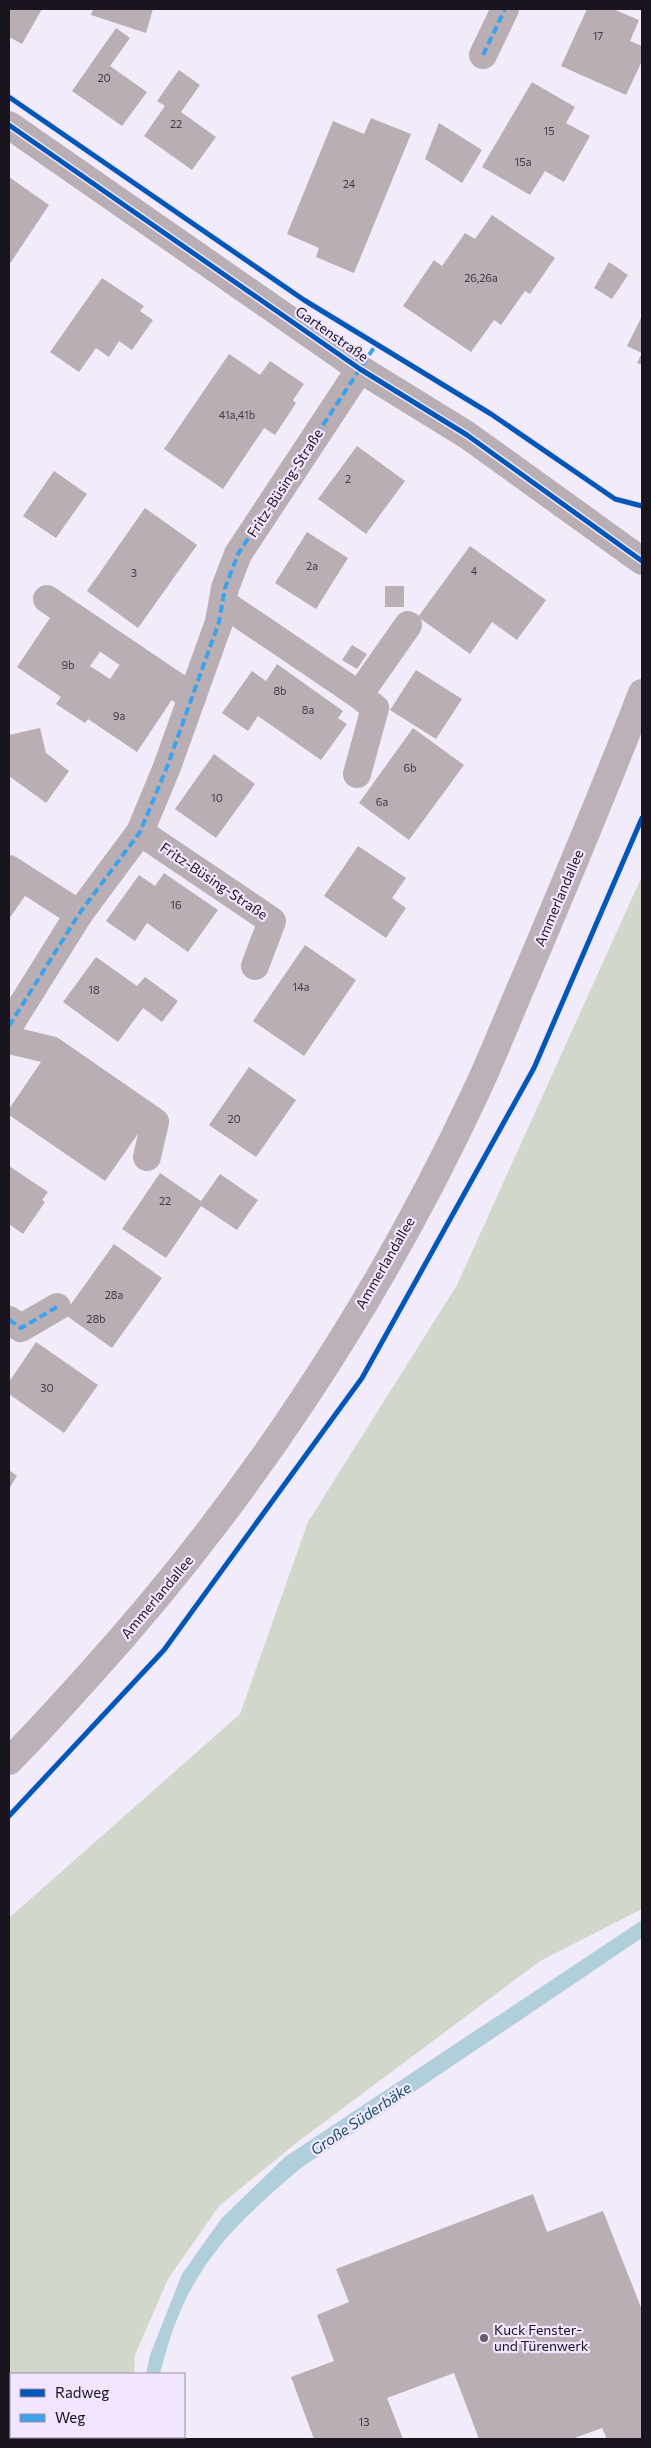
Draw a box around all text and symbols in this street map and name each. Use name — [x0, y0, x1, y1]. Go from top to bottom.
house number: 17 — [593, 29, 603, 42]
house number: 20 — [97, 71, 111, 84]
house number: 22 — [170, 117, 182, 130]
house number: 15 — [543, 124, 555, 137]
house number: 15a — [515, 155, 531, 168]
house number: 24 — [343, 177, 356, 190]
house number: 26,26a — [464, 271, 498, 284]
street label: Gartenstraße — [293, 302, 372, 365]
house number: 41a,41b — [219, 408, 255, 421]
street label: Fritz-Büsing-Straße — [243, 425, 326, 540]
house number: 2 — [345, 472, 351, 485]
house number: 2a — [306, 559, 318, 572]
house number: 4 — [471, 564, 478, 577]
house number: 3 — [131, 566, 137, 579]
house number: 9b — [61, 658, 75, 671]
house number: 8b — [273, 684, 287, 697]
house number: 8a — [302, 703, 314, 716]
house number: 9a — [113, 709, 125, 722]
house number: 6b — [403, 761, 417, 774]
house number: 10 — [211, 791, 223, 804]
house number: 6a — [376, 795, 388, 808]
street label: Fritz-Büsing-Straße — [157, 838, 271, 923]
street label: Ammerlandallee — [531, 847, 587, 949]
house number: 16 — [170, 898, 182, 911]
house number: 14a — [292, 980, 310, 993]
house number: 18 — [88, 983, 100, 996]
house number: 20 — [227, 1112, 241, 1125]
house number: 22 — [159, 1194, 171, 1207]
street label: Ammerlandallee — [351, 1214, 418, 1312]
house number: 28a — [105, 1288, 123, 1301]
house number: 28b — [86, 1312, 106, 1325]
house number: 30 — [40, 1381, 54, 1394]
street label: Ammerlandallee — [117, 1552, 196, 1642]
water label: Große Süderbäke — [307, 2078, 414, 2158]
place label: Kuck Fenster- und Türenwerk — [494, 2321, 589, 2354]
marker: Kuck Fenster- und Türenwerk — [478, 2332, 490, 2344]
legend — [10, 2373, 185, 2438]
text: Radweg — [55, 2383, 109, 2401]
text: Weg — [55, 2408, 85, 2426]
house number: 13 — [359, 2415, 369, 2428]

